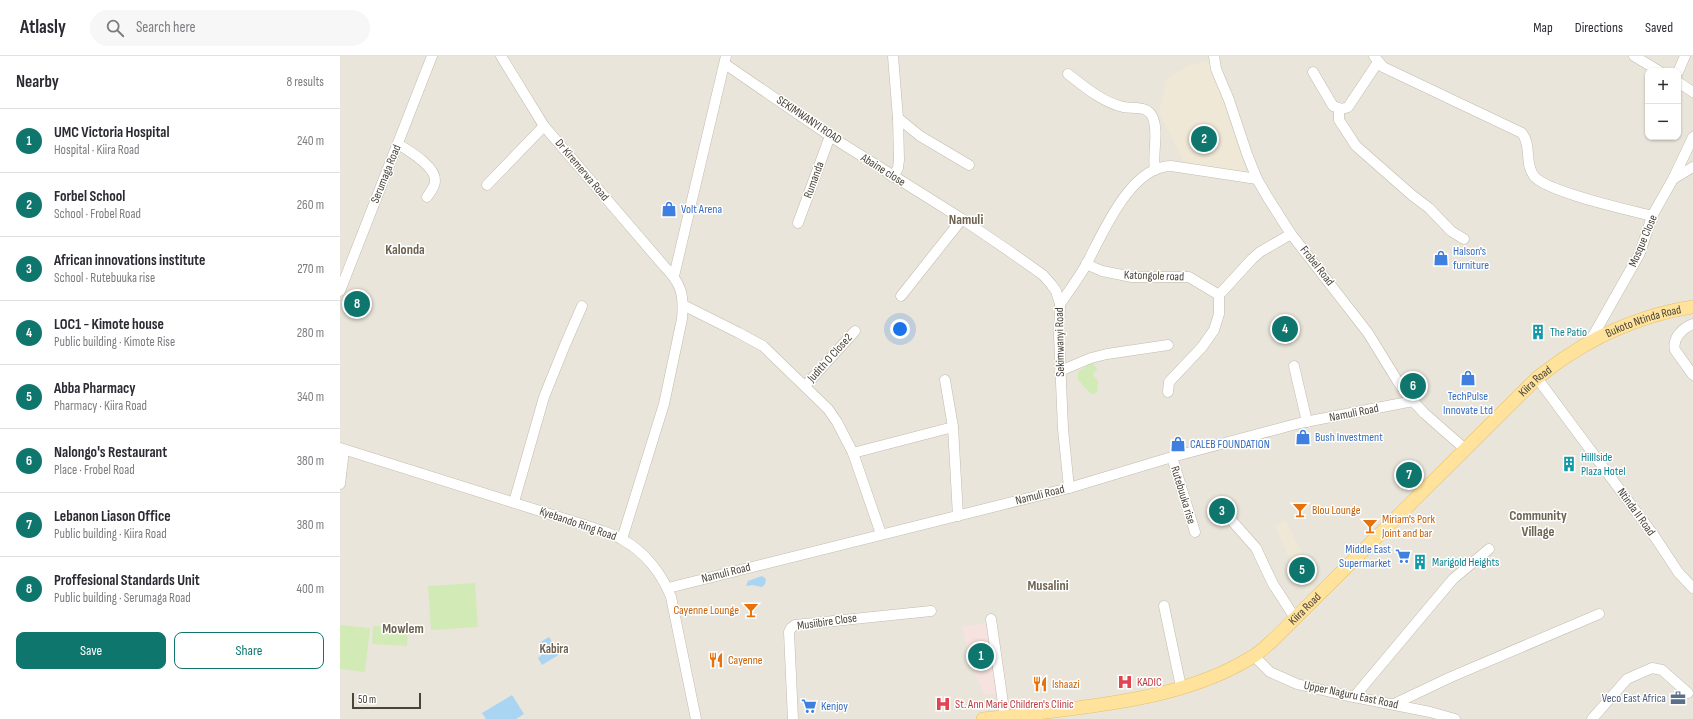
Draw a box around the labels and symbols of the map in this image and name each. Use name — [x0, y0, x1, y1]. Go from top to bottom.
street label: SEKIMWANYI ROAD — [774, 93, 845, 147]
pin: 2 — [1191, 124, 1217, 154]
street label: Dr Kiremerwa Road — [552, 136, 612, 204]
street label: Serumaga Road — [367, 142, 405, 206]
street label: Abaine close — [857, 150, 908, 190]
street label: Rumanda — [801, 159, 828, 200]
shop icon: Volt Arena — [660, 200, 678, 218]
place label: Volt Arena — [681, 202, 722, 217]
district label: Namuli — [949, 211, 983, 228]
street label: Mosque Close — [1625, 212, 1661, 269]
district label: Kalonda — [385, 241, 425, 258]
street label: Frobel Road — [1297, 243, 1337, 289]
place label: Halson's furniture — [1453, 244, 1489, 273]
shop icon: Halson's furniture — [1432, 249, 1450, 267]
street label: Katongole road — [1124, 267, 1184, 285]
pin: 8 — [344, 289, 370, 319]
street label: Bukoto Ntinda Road — [1603, 302, 1682, 341]
street label: Sekimwanyi Road — [1052, 307, 1068, 377]
pin: 4 — [1272, 314, 1298, 344]
your location — [890, 319, 910, 339]
building icon: The Patio — [1529, 323, 1547, 341]
place label: The Patio — [1550, 325, 1587, 340]
street label: Judith O Close2 — [804, 331, 856, 386]
street label: Kiira Road — [1515, 362, 1555, 400]
shop icon: TechPulse Innovate Ltd — [1459, 369, 1477, 387]
pin: 6 — [1400, 371, 1426, 401]
place label: TechPulse Innovate Ltd — [1443, 389, 1493, 418]
street label: Namuli Road — [1328, 401, 1380, 425]
shop icon: Bush Investment — [1294, 428, 1312, 446]
place label: Bush Investment — [1315, 430, 1383, 445]
shop icon: CALEB FOUNDATION — [1169, 435, 1187, 453]
place label: CALEB FOUNDATION — [1190, 437, 1270, 452]
place label: Hilllside Plaza Hotel — [1581, 450, 1625, 479]
building icon: Hilllside Plaza Hotel — [1560, 455, 1578, 473]
pin: 7 — [1396, 460, 1422, 490]
street label: Rutebuuka rise — [1167, 464, 1199, 526]
street label: Namuli Road — [1014, 482, 1066, 508]
street label: Ntinda II Road — [1614, 485, 1658, 539]
pin: 3 — [1209, 496, 1235, 526]
bar icon: Blou Lounge — [1291, 501, 1309, 519]
place label: Blou Lounge — [1312, 503, 1361, 518]
street label: Kyebando Ring Road — [537, 504, 619, 544]
district label: Community Village — [1509, 507, 1567, 540]
place label: Miriam's Pork Joint and bar — [1381, 512, 1436, 541]
bar icon: Miriam's Pork Joint and bar — [1361, 517, 1379, 535]
place label: Middle East Supermarket — [1339, 542, 1391, 571]
supermarket icon: Middle East Supermarket — [1394, 547, 1412, 565]
building icon: Marigold Heights — [1411, 553, 1429, 571]
pin: 5 — [1289, 555, 1315, 585]
place label: Marigold Heights — [1432, 555, 1499, 570]
street label: Namuli Road — [700, 560, 752, 586]
district label: Musalini — [1027, 577, 1069, 594]
street label: Kiira Road — [1285, 589, 1324, 628]
bar icon: Cayenne Lounge — [742, 601, 760, 619]
place label: Cayenne Lounge — [673, 603, 739, 618]
street label: Musiibire Close — [796, 610, 858, 634]
district label: Mowlem — [382, 620, 424, 637]
district label: Kabira — [539, 641, 569, 657]
pin: 1 — [968, 641, 994, 671]
restaurant icon: Cayenne — [707, 651, 725, 669]
place label: Cayenne — [728, 653, 763, 668]
hospital icon: KADIC — [1116, 673, 1134, 691]
restaurant icon: Ishaazi — [1031, 675, 1049, 693]
place label: KADIC — [1137, 675, 1162, 690]
place label: Ishaazi — [1052, 677, 1080, 692]
street label: Upper Naguru East Road — [1302, 678, 1400, 712]
office icon: Veco East Africa — [1669, 689, 1687, 707]
scale bar — [352, 691, 421, 710]
place label: Veco East Africa — [1602, 691, 1666, 706]
hospital icon: St. Ann Marie Children's Clinic — [934, 695, 952, 713]
supermarket icon: Kenjoy — [800, 697, 818, 715]
place label: St. Ann Marie Children's Clinic — [955, 697, 1074, 712]
place label: Kenjoy — [821, 699, 848, 714]

